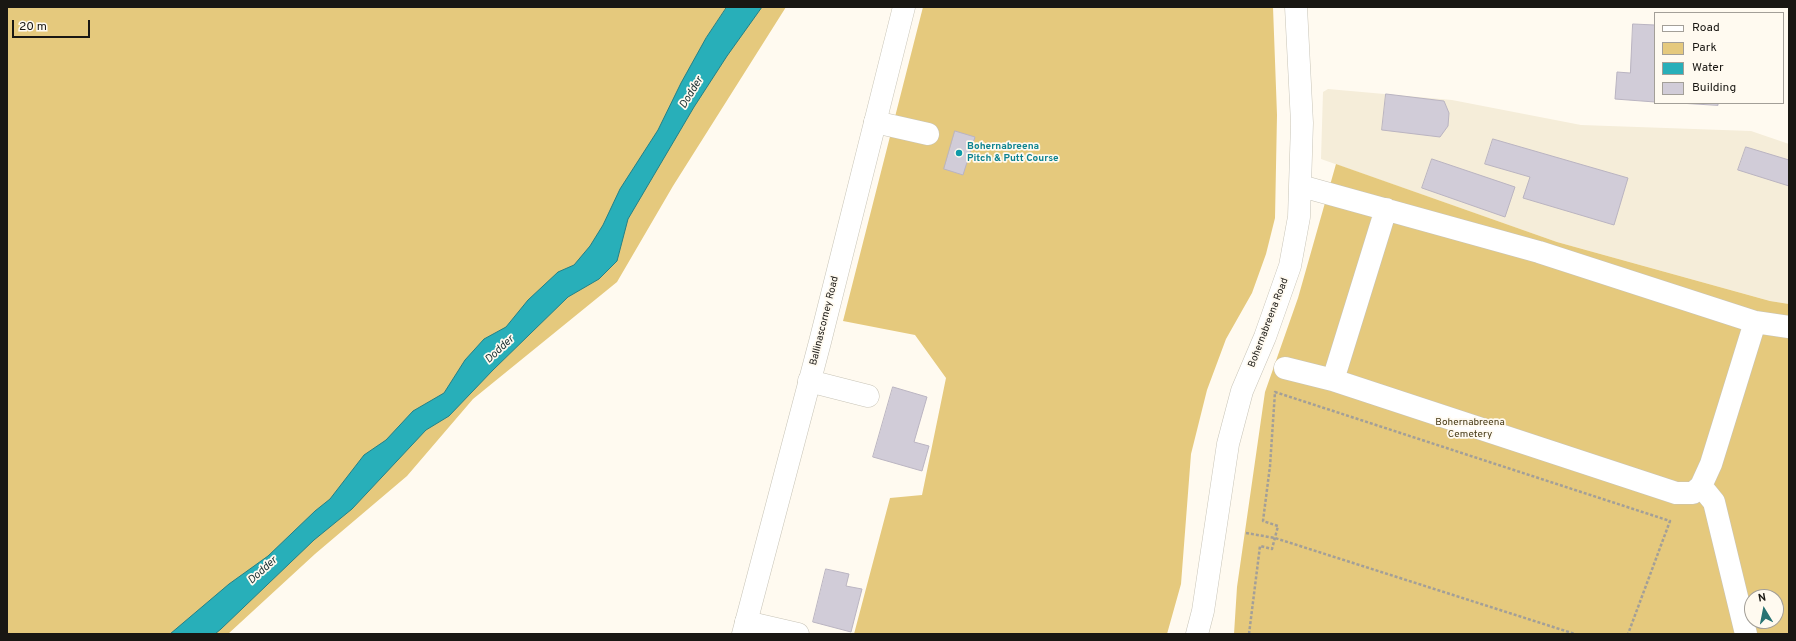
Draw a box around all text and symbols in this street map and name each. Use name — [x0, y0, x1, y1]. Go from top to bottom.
scale bar — [14, 12, 92, 38]
legend — [1654, 12, 1784, 104]
text: 20 m — [19, 19, 47, 35]
text: Road — [1692, 20, 1720, 36]
text: Park — [1692, 40, 1717, 56]
text: Water — [1692, 60, 1724, 76]
water label: Dodder — [677, 75, 707, 111]
text: Building — [1692, 80, 1736, 96]
place label: Bohernabreena Pitch & Putt Course — [967, 141, 1059, 164]
marker: Bohernabreena Pitch & Putt Course — [954, 148, 964, 158]
street label: Ballinascorney Road — [808, 275, 842, 367]
street label: Bohernabreena Road — [1246, 277, 1292, 369]
water label: Dodder — [483, 333, 517, 367]
park label: Bohernabreena Cemetery — [1435, 417, 1505, 440]
water label: Dodder — [246, 554, 280, 588]
north arrow — [1744, 589, 1784, 629]
text: N — [1757, 591, 1767, 606]

